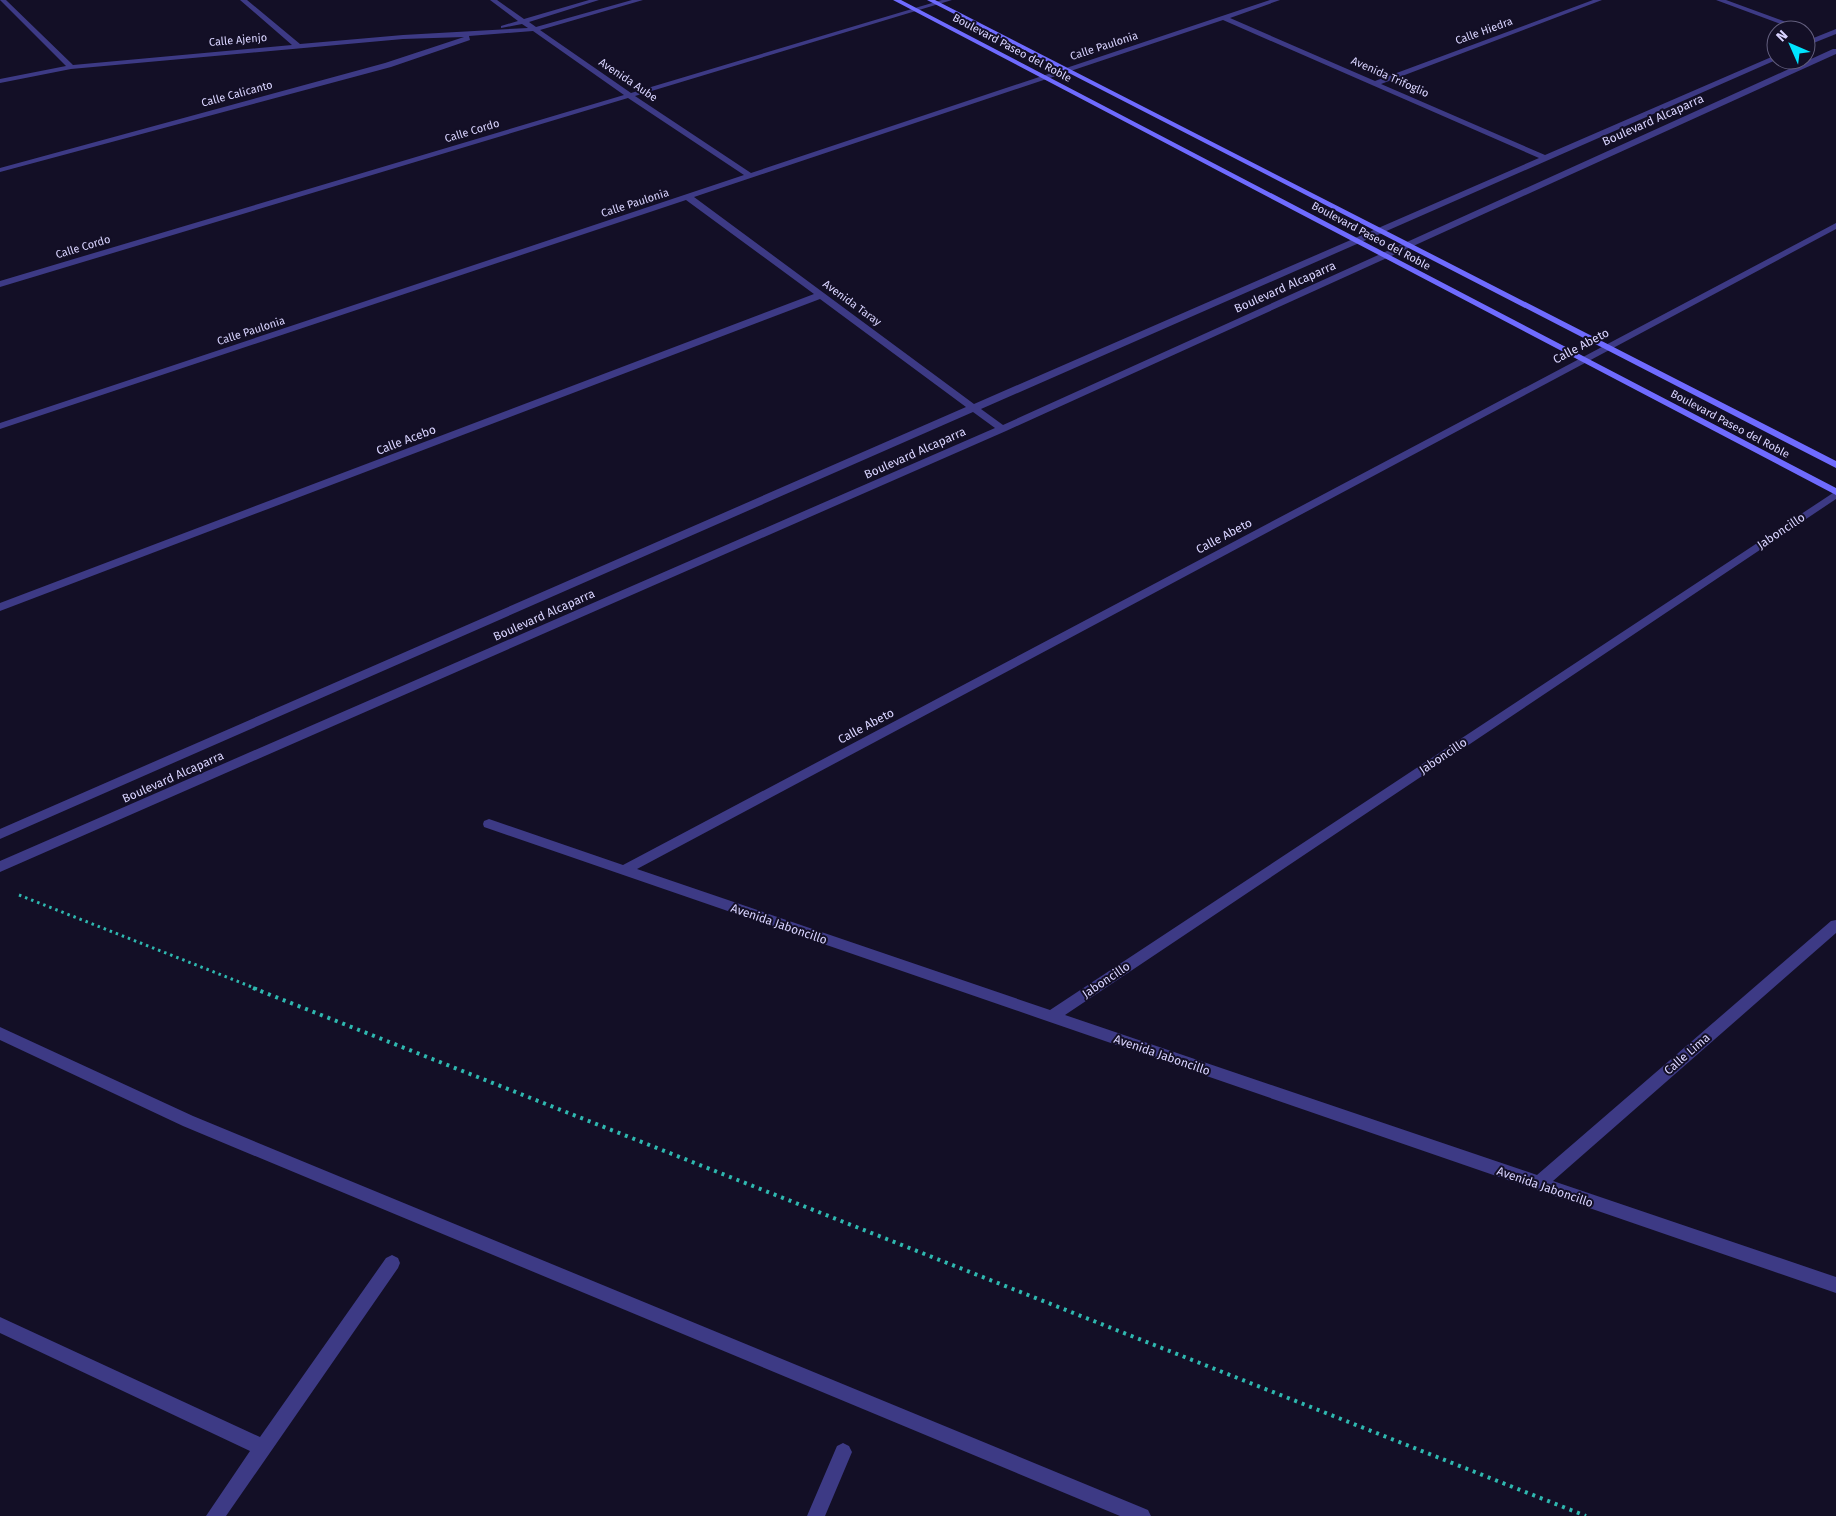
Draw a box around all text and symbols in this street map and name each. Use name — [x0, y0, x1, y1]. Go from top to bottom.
street label: Boulevard Paseo del Roble — [950, 11, 1074, 85]
street label: Calle Hiedra — [1453, 15, 1515, 47]
north arrow — [1766, 20, 1816, 70]
text: N — [1773, 27, 1791, 45]
street label: Calle Paulonia — [1068, 29, 1140, 63]
street label: Calle Ajenjo — [208, 31, 268, 49]
street label: Avenida Trifoglio — [1349, 54, 1431, 100]
street label: Avenida Aube — [596, 56, 660, 104]
street label: Calle Calicanto — [200, 78, 274, 110]
street label: Boulevard Alcaparra — [1600, 91, 1706, 149]
street label: Calle Cordo — [443, 117, 501, 145]
street label: Calle Paulonia — [599, 186, 671, 220]
street label: Boulevard Paseo del Roble — [1309, 199, 1433, 273]
street label: Calle Cordo — [54, 233, 112, 261]
street label: Boulevard Alcaparra — [1232, 258, 1338, 316]
street label: Avenida Taray — [820, 277, 884, 329]
street label: Calle Paulonia — [215, 314, 287, 348]
street label: Calle Abeto — [1551, 325, 1611, 367]
street label: Boulevard Paseo del Roble — [1668, 387, 1792, 461]
street label: Calle Acebo — [374, 422, 438, 458]
street label: Boulevard Alcaparra — [862, 424, 968, 482]
street label: Jaboncillo — [1755, 510, 1807, 552]
street label: Calle Abeto — [1194, 515, 1254, 557]
street label: Boulevard Alcaparra — [491, 586, 597, 644]
street label: Calle Abeto — [836, 705, 896, 747]
street label: Jaboncillo — [1417, 735, 1469, 777]
street label: Boulevard Alcaparra — [120, 748, 226, 806]
street label: Avenida Jaboncillo — [729, 901, 829, 947]
street label: Jaboncillo — [1080, 959, 1132, 1001]
street label: Calle Lima — [1661, 1030, 1713, 1078]
street label: Avenida Jaboncillo — [1112, 1032, 1212, 1078]
street label: Avenida Jaboncillo — [1495, 1164, 1595, 1210]

